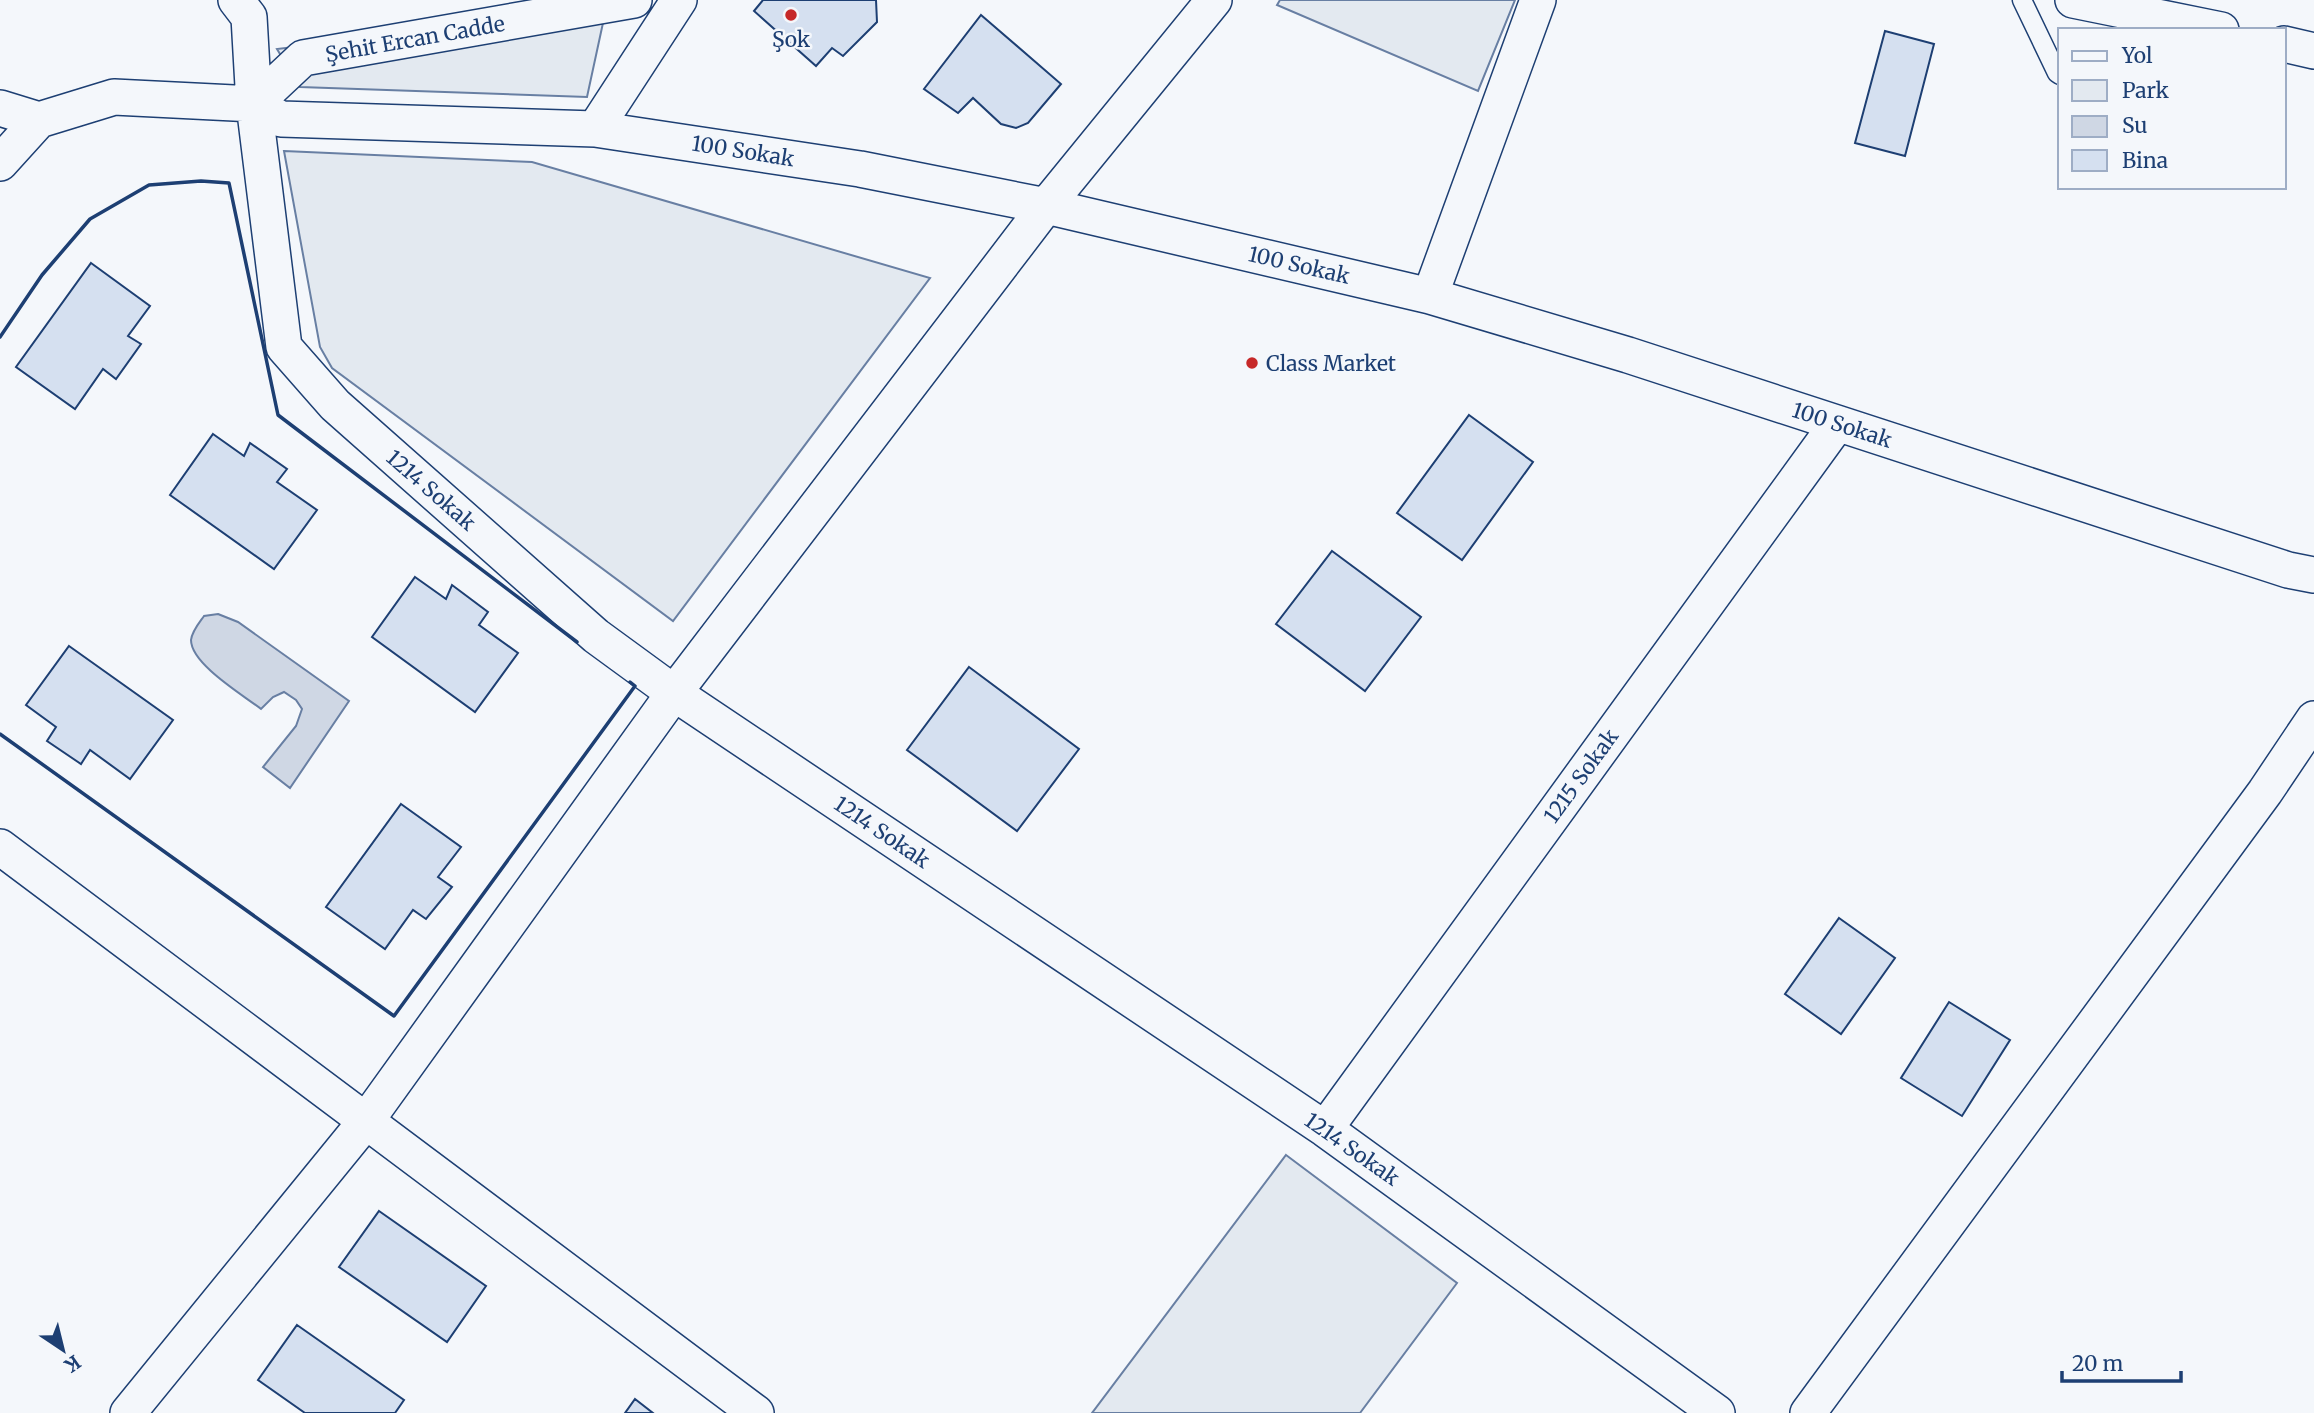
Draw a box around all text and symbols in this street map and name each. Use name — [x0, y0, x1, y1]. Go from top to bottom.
marker: Şok — [783, 7, 799, 23]
street label: Şehit Ercan Cadde — [323, 10, 507, 68]
place label: Şok — [772, 26, 811, 53]
legend — [2058, 28, 2286, 189]
text: Yol — [2121, 42, 2153, 69]
text: Park — [2122, 77, 2169, 104]
text: Su — [2122, 112, 2147, 139]
street label: 100 Sokak — [690, 130, 797, 173]
text: Bina — [2122, 147, 2168, 174]
street label: 100 Sokak — [1246, 240, 1353, 290]
place label: Class Market — [1266, 350, 1396, 377]
marker: Class Market — [1244, 355, 1260, 371]
street label: 100 Sokak — [1789, 396, 1896, 454]
street label: 1214 Sokak — [381, 444, 482, 537]
street label: 1215 Sokak — [1538, 723, 1625, 828]
street label: 1214 Sokak — [829, 790, 936, 874]
street label: 1214 Sokak — [1299, 1106, 1405, 1192]
north arrow — [28, 1315, 98, 1385]
scale bar — [2062, 1340, 2181, 1384]
text: K — [59, 1350, 85, 1378]
text: 20 m — [2072, 1350, 2124, 1377]

